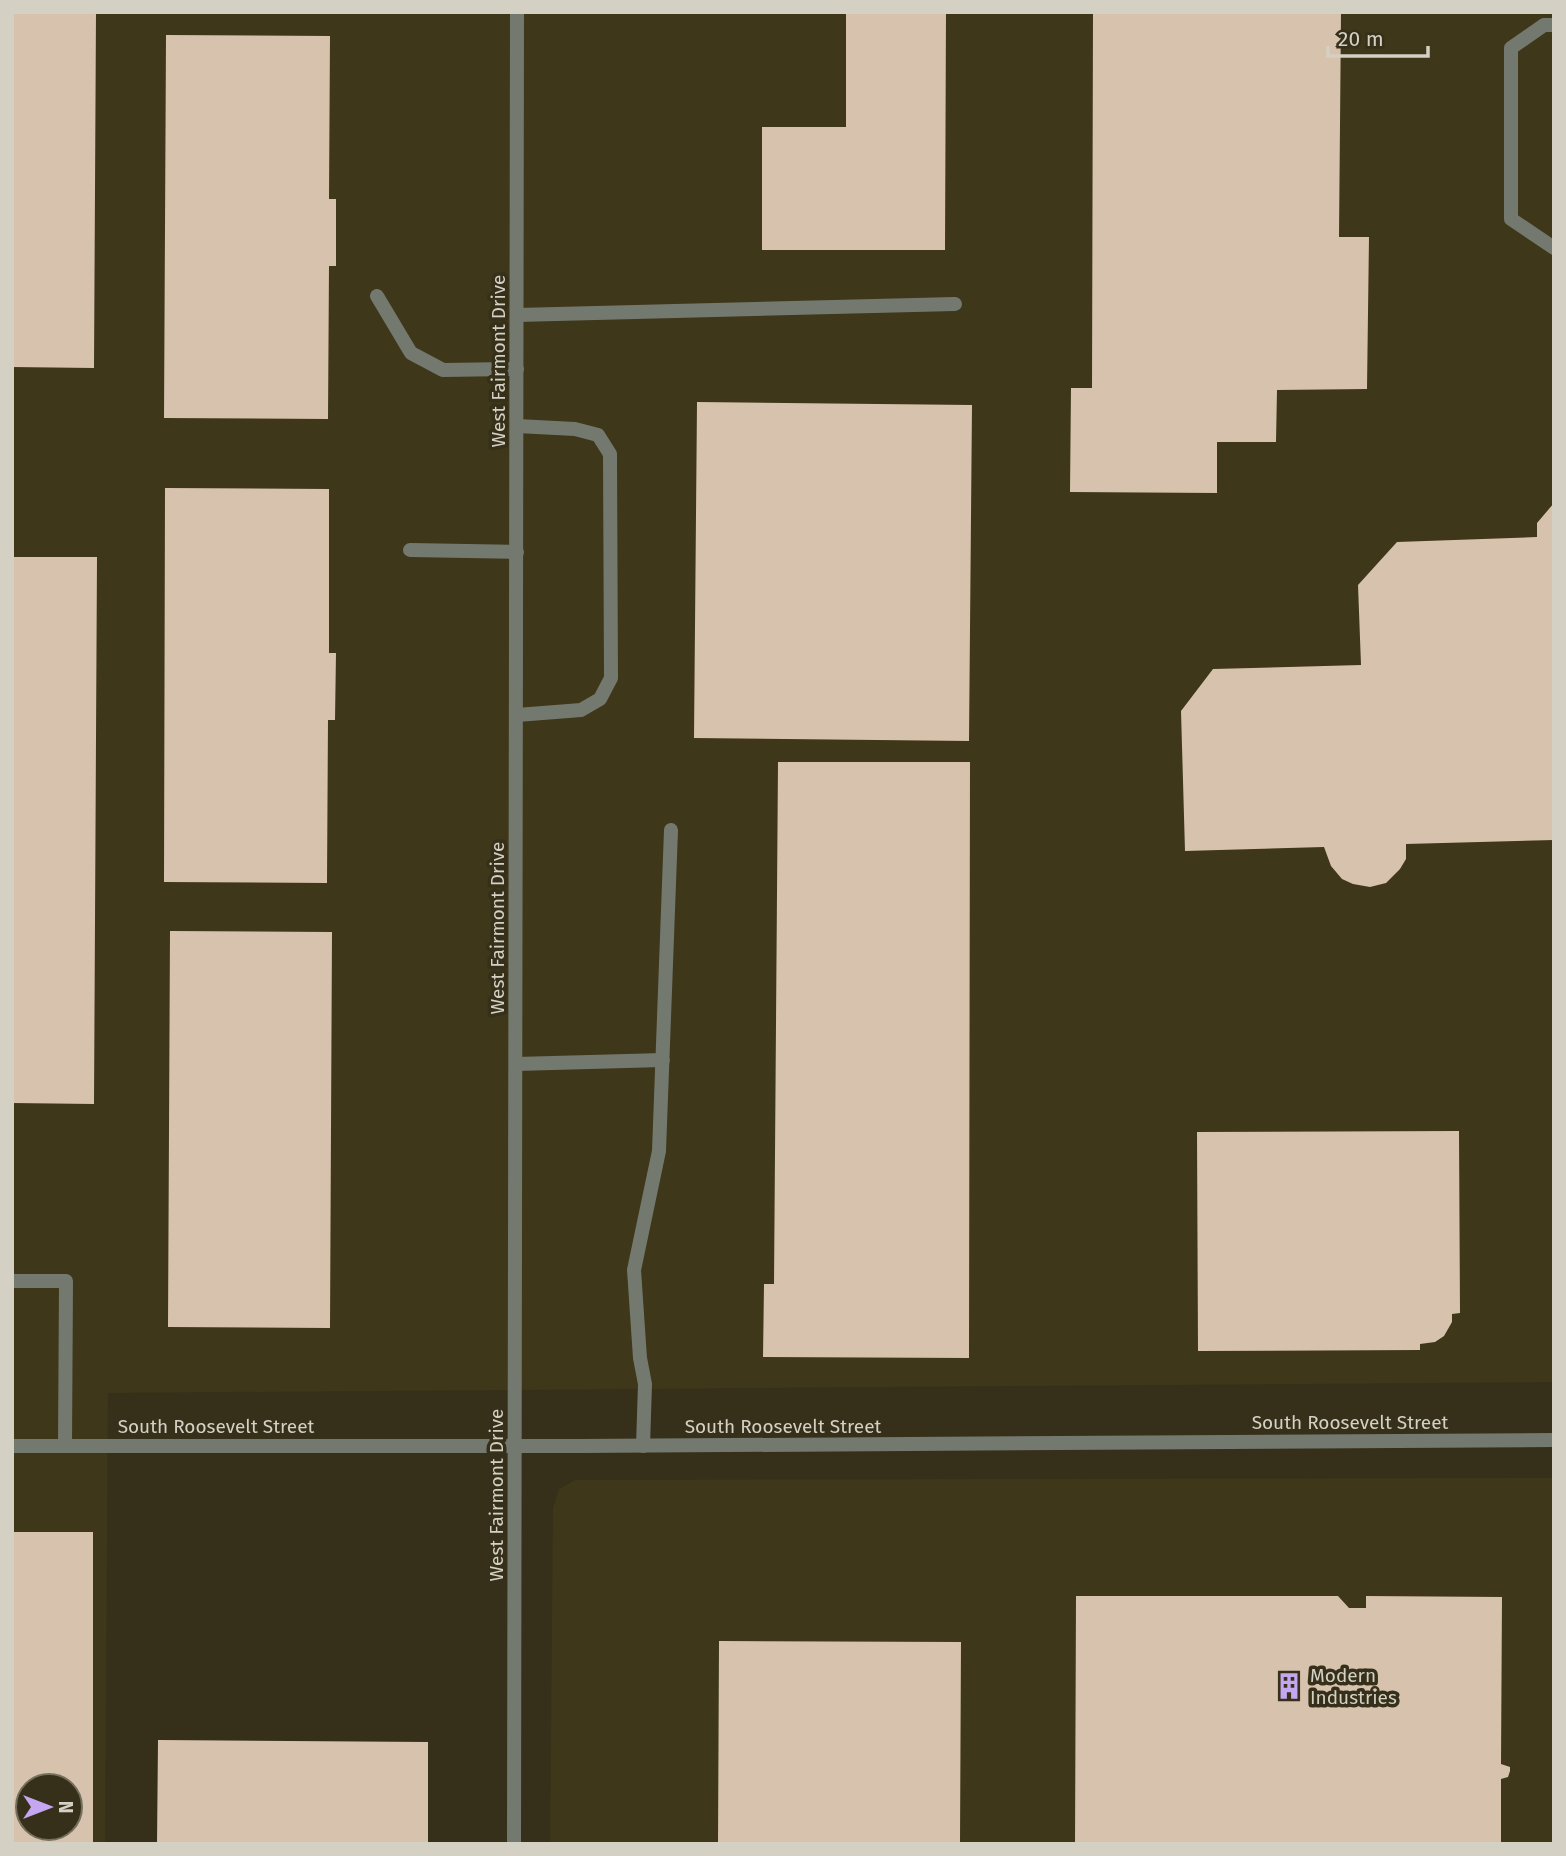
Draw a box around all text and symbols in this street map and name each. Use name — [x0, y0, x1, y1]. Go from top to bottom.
scale bar — [1328, 14, 1428, 58]
text: 20 m — [1338, 26, 1384, 52]
street label: West Fairmont Drive — [487, 275, 510, 447]
street label: West Fairmont Drive — [486, 842, 509, 1014]
street label: West Fairmont Drive — [485, 1409, 508, 1581]
street label: South Roosevelt Street — [1252, 1411, 1449, 1434]
street label: South Roosevelt Street — [118, 1415, 315, 1438]
street label: South Roosevelt Street — [685, 1415, 882, 1438]
place label: Modern Industries — [1310, 1664, 1397, 1709]
building icon: Modern Industries — [1274, 1671, 1304, 1701]
north arrow — [14, 1772, 84, 1842]
text: N — [54, 1801, 77, 1813]

